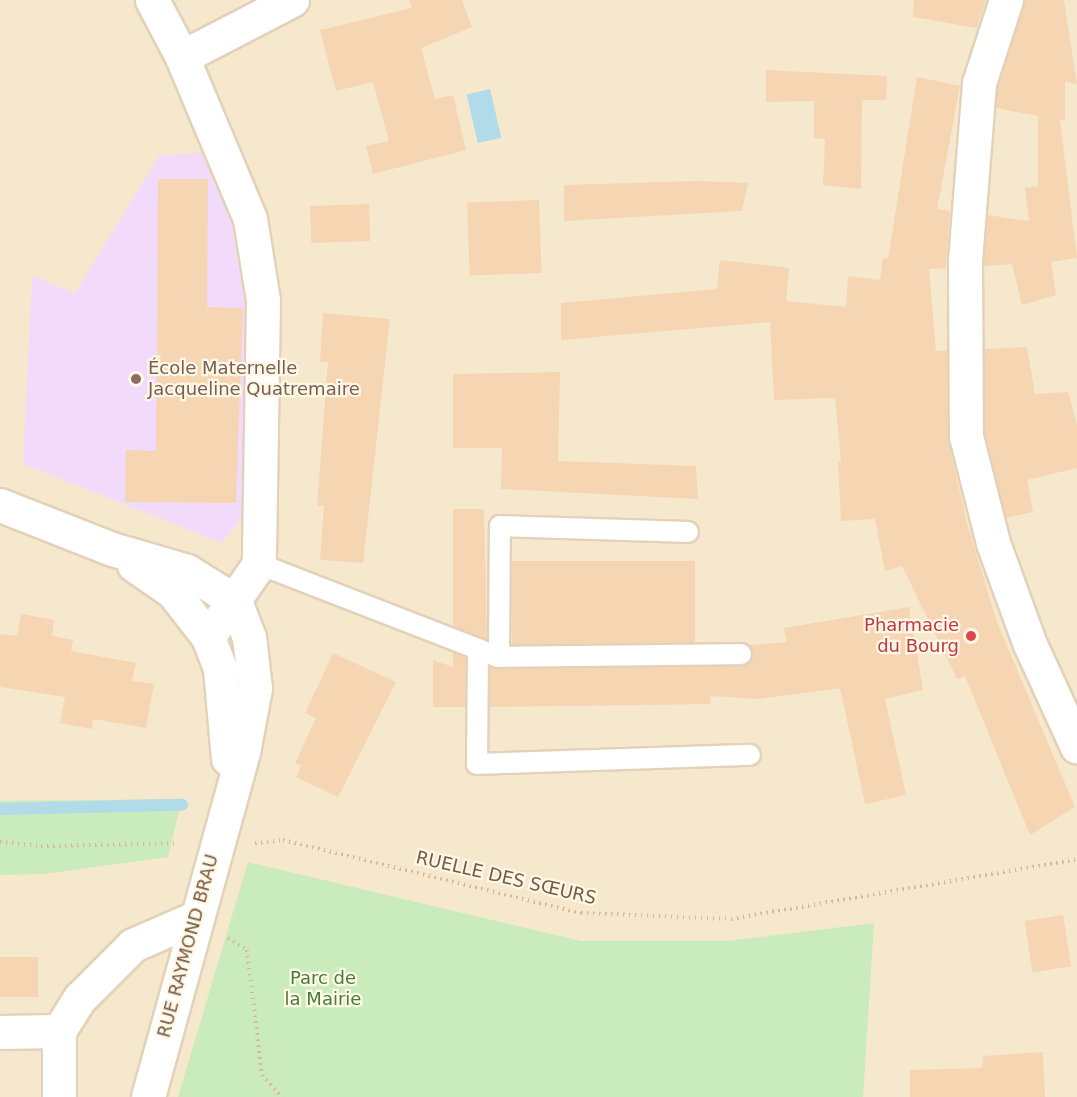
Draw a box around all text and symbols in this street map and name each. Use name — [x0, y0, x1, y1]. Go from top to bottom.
place label: École Maternelle Jacqueline Quatremaire — [148, 358, 360, 400]
marker: École Maternelle Jacqueline Quatremaire — [129, 372, 143, 386]
place label: Pharmacie du Bourg — [864, 615, 959, 658]
marker: Pharmacie du Bourg — [964, 629, 978, 643]
street label: RUELLE DES SŒURS — [414, 847, 598, 909]
street label: RUE RAYMOND BRAU — [153, 852, 223, 1040]
park label: Parc de la Mairie — [285, 968, 361, 1010]

